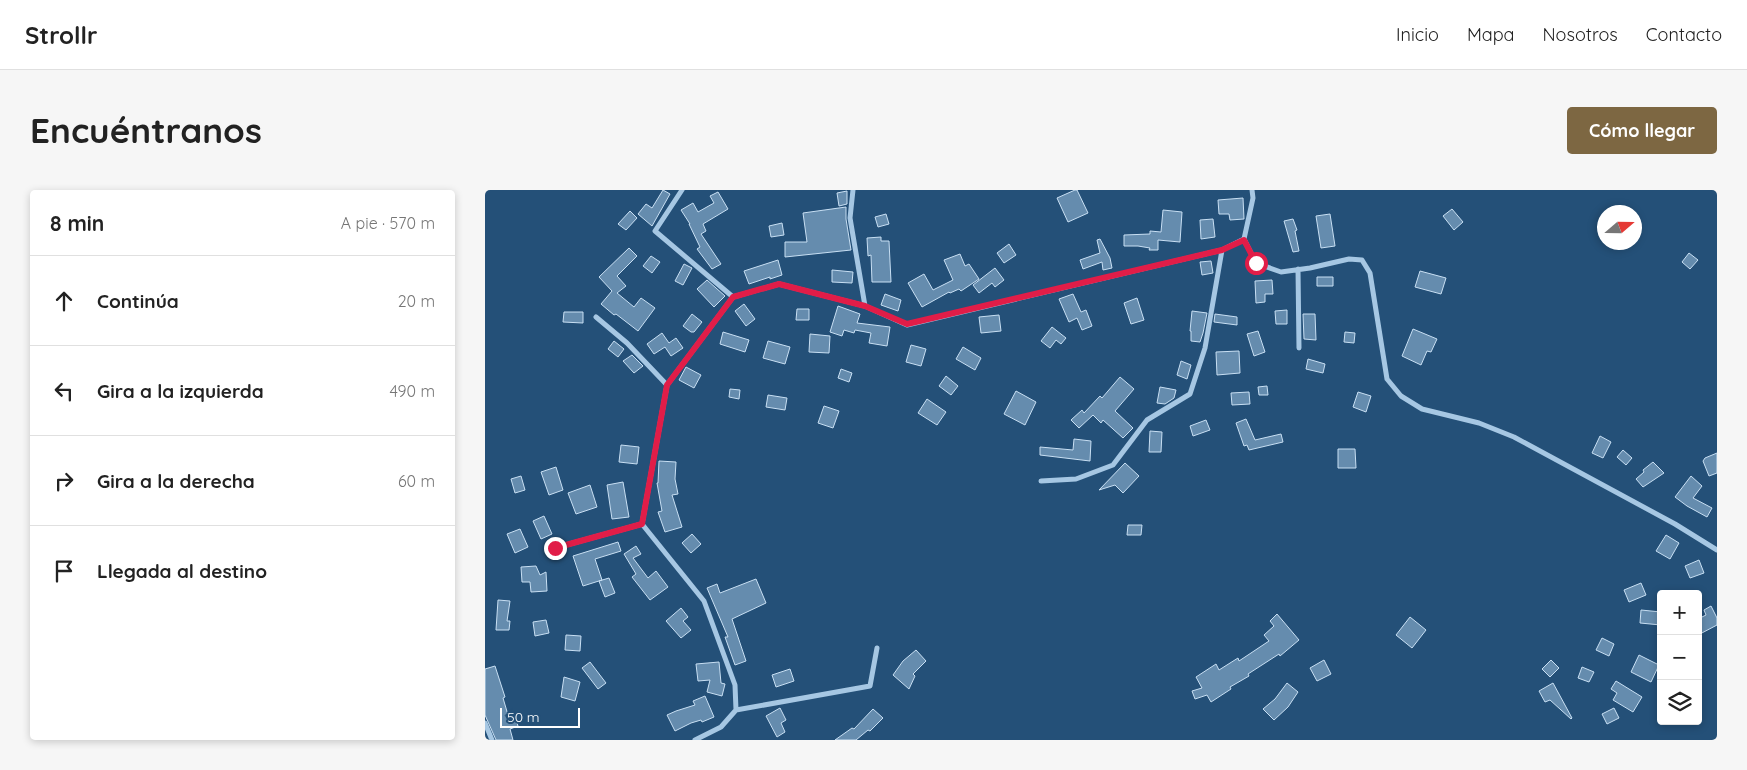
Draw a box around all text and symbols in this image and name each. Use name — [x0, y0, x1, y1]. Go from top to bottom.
text: Strollr — [25, 20, 97, 50]
text: Inicio — [1396, 23, 1439, 46]
text: Mapa — [1467, 23, 1515, 46]
text: Nosotros — [1543, 23, 1618, 46]
text: Contacto — [1646, 23, 1722, 46]
button: Cómo llegar — [1567, 107, 1717, 154]
text: Encuéntranos — [30, 108, 262, 152]
north arrow — [1597, 205, 1642, 250]
text: 8 min — [50, 210, 104, 236]
text: A pie · 570 m — [341, 213, 435, 233]
route start — [1245, 252, 1268, 275]
icon: ahead — [50, 287, 78, 315]
text: Continúa — [97, 289, 179, 313]
text: 20 m — [398, 291, 435, 311]
icon: left — [50, 377, 78, 405]
text: Gira a la izquierda — [97, 379, 264, 403]
text: 490 m — [389, 381, 435, 401]
icon: right — [50, 467, 78, 495]
text: Gira a la derecha — [97, 469, 255, 493]
text: 60 m — [398, 471, 435, 491]
route end — [544, 537, 567, 560]
icon: arrive — [50, 557, 78, 585]
text: Llegada al destino — [97, 559, 267, 583]
map controls — [1657, 590, 1702, 725]
button: + — [1657, 590, 1702, 635]
button: − — [1657, 635, 1702, 680]
button: layers — [1657, 680, 1702, 725]
scale bar — [500, 705, 580, 728]
text: 50 m — [507, 708, 540, 726]

